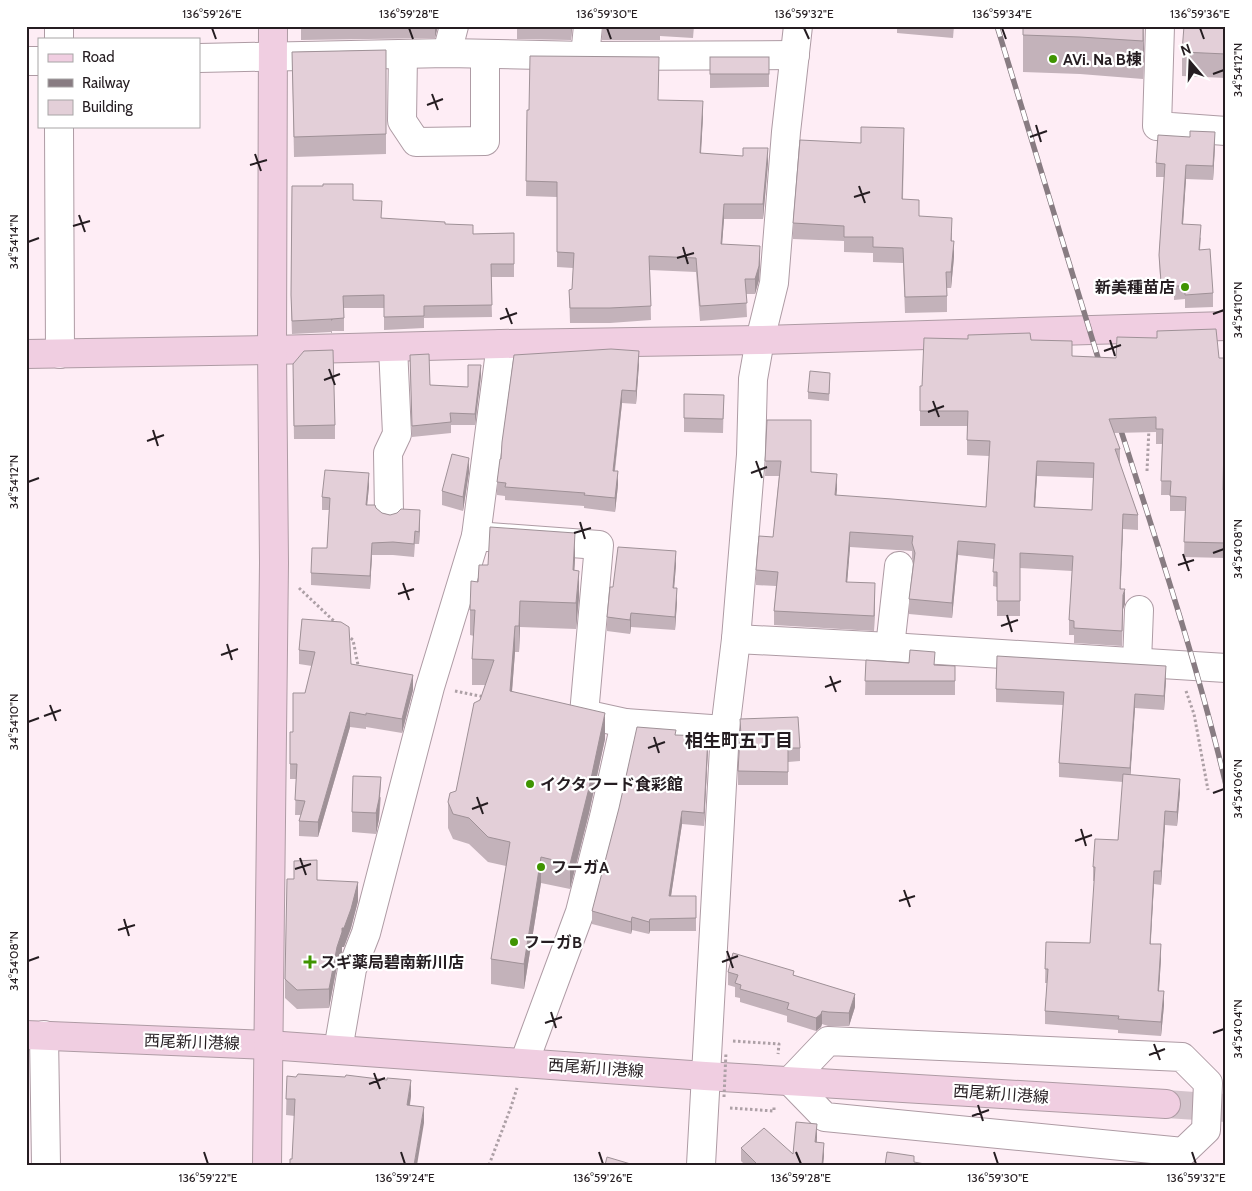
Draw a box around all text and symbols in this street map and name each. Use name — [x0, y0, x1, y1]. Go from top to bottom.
text: 136°59'26"E — [182, 6, 242, 21]
text: 136°59'28"E — [379, 6, 439, 21]
text: 136°59'30"E — [576, 6, 638, 21]
text: 136°59'32"E — [774, 6, 834, 21]
text: 136°59'34"E — [972, 6, 1032, 21]
text: 136°59'36"E — [1170, 6, 1230, 21]
legend — [38, 38, 200, 128]
north arrow — [1164, 38, 1214, 88]
text: N — [1178, 40, 1193, 60]
text: 34°54'12"N — [1230, 43, 1245, 97]
text: Road — [82, 48, 115, 66]
place label: AVi. Na B棟 — [1063, 50, 1142, 69]
marker: AVi. Na B棟 — [1047, 53, 1059, 65]
text: Railway — [82, 74, 131, 92]
text: Building — [82, 98, 133, 116]
text: 34°54'14"N — [6, 214, 21, 270]
place label: 新美種苗店 — [1095, 278, 1175, 297]
marker: 新美種苗店 — [1179, 281, 1191, 293]
text: 34°54'10"N — [1230, 282, 1245, 338]
text: 34°54'12"N — [6, 455, 21, 509]
text: 34°54'08"N — [1230, 519, 1245, 579]
text: 34°54'10"N — [6, 694, 21, 750]
district label: 相生町五丁目 — [685, 730, 793, 752]
text: 34°54'06"N — [1230, 759, 1245, 819]
place label: イクタフード食彩館 — [540, 775, 683, 794]
marker: イクタフード食彩館 — [524, 778, 536, 790]
place label: フーガA — [551, 858, 609, 877]
marker: フーガA — [535, 861, 547, 873]
text: 34°54'08"N — [6, 931, 21, 991]
place label: フーガB — [524, 933, 582, 952]
marker: フーガB — [508, 936, 520, 948]
place label: スギ薬局碧南新川店 — [320, 953, 464, 972]
marker: スギ薬局碧南新川店 — [304, 956, 316, 968]
text: 34°54'04"N — [1230, 999, 1245, 1059]
street label: 西尾新川港線 — [144, 1031, 240, 1053]
street label: 西尾新川港線 — [547, 1055, 645, 1081]
street label: 西尾新川港線 — [952, 1081, 1050, 1107]
text: 136°59'22"E — [178, 1170, 238, 1185]
text: 136°59'24"E — [375, 1170, 435, 1185]
text: 136°59'26"E — [573, 1170, 633, 1185]
text: 136°59'28"E — [771, 1170, 831, 1185]
text: 136°59'30"E — [967, 1170, 1029, 1185]
text: 136°59'32"E — [1166, 1170, 1226, 1185]

